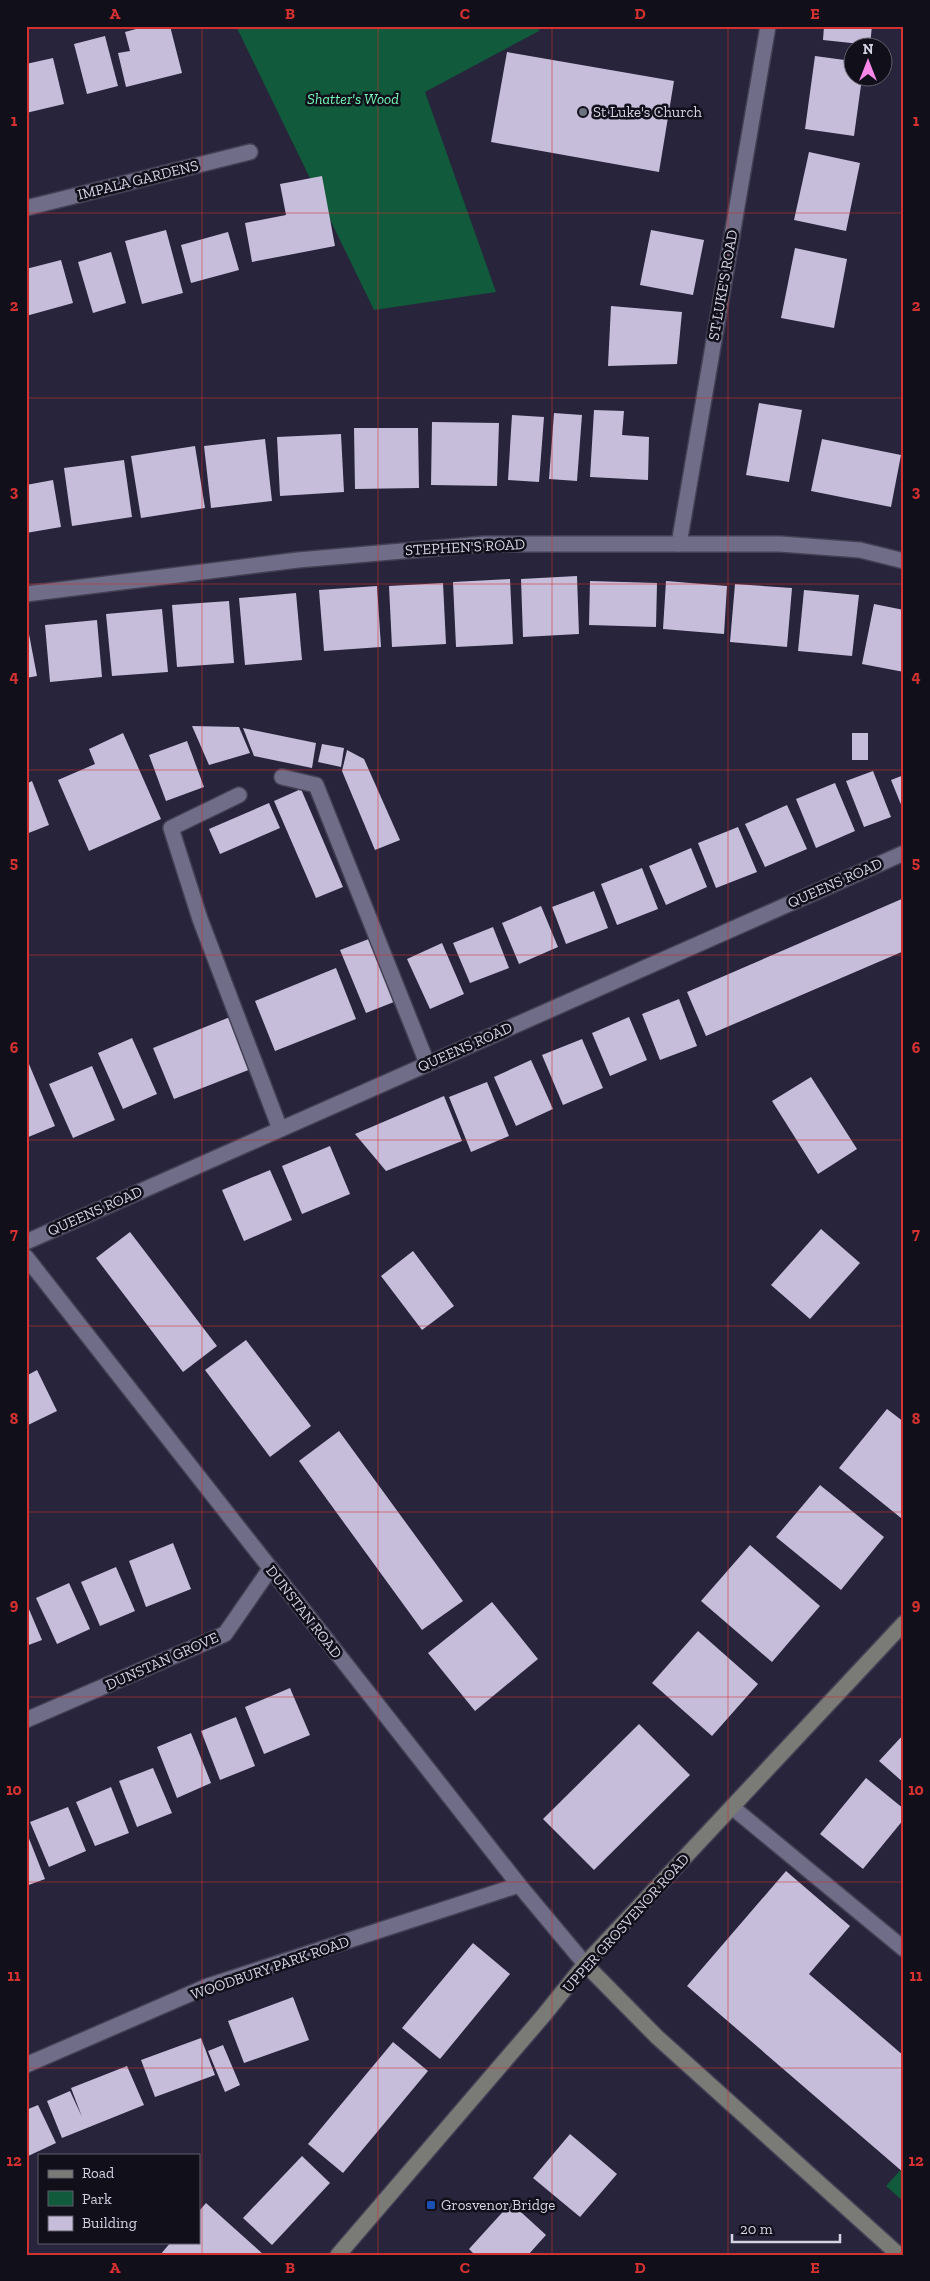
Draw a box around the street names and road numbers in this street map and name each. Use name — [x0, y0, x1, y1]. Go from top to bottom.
street label: IMPALA GARDENS — [76, 156, 200, 204]
street label: ST LUKE'S ROAD — [704, 228, 742, 342]
street label: STEPHEN'S ROAD — [405, 535, 525, 559]
street label: QUEENS ROAD — [785, 854, 885, 912]
street label: QUEENS ROAD — [415, 1018, 515, 1076]
street label: QUEENS ROAD — [45, 1182, 145, 1240]
street label: DUNSTAN ROAD — [262, 1562, 346, 1662]
street label: DUNSTAN GROVE — [103, 1628, 221, 1694]
street label: UPPER GROSVENOR ROAD — [559, 1850, 693, 1996]
street label: WOODBURY PARK ROAD — [189, 1932, 351, 2004]

